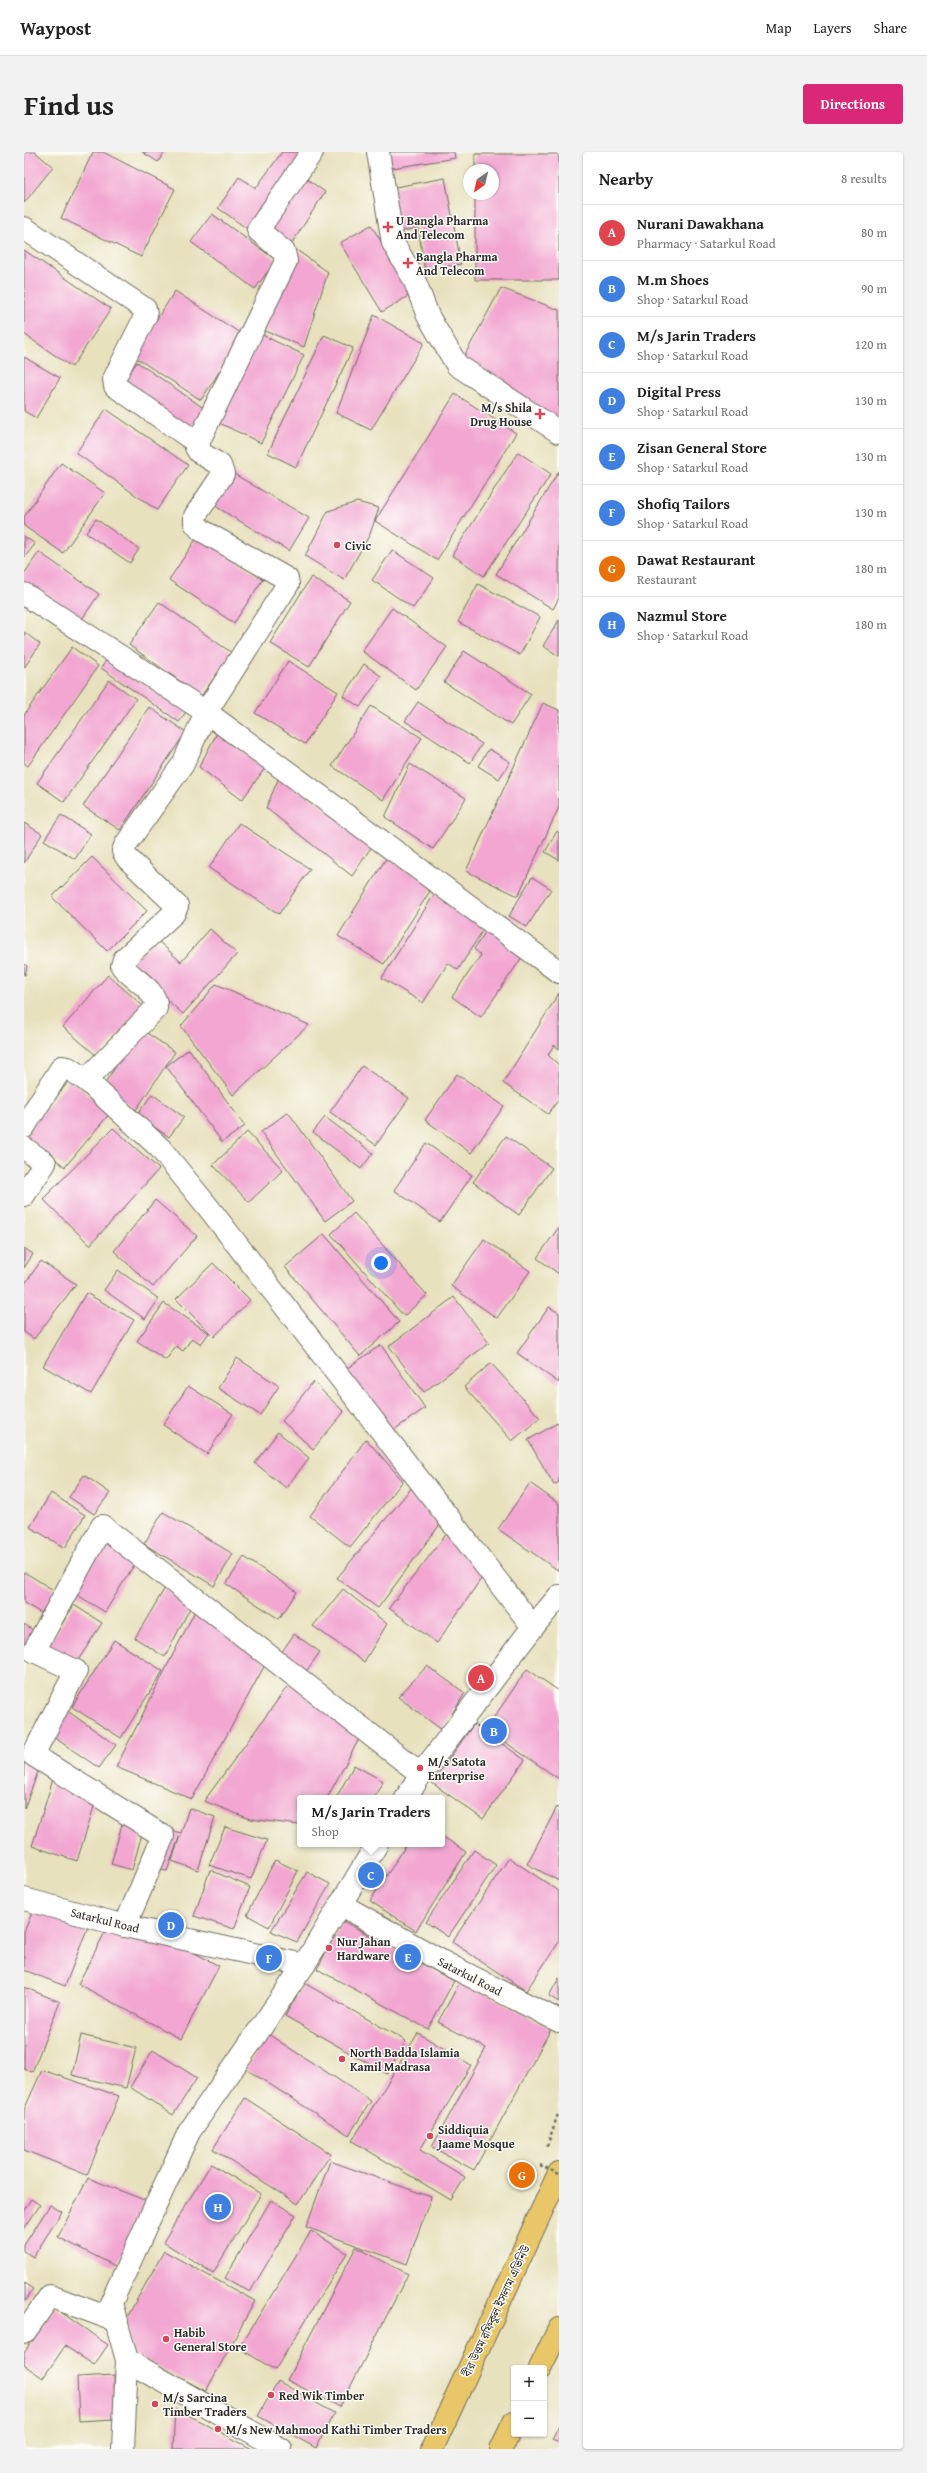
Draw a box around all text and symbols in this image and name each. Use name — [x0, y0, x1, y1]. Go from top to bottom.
text: Waypost — [20, 14, 91, 42]
text: Map — [766, 18, 792, 38]
text: Layers — [814, 18, 852, 38]
text: Share — [874, 18, 907, 38]
text: Find us — [24, 84, 114, 125]
button: Directions — [803, 84, 903, 124]
north arrow — [463, 164, 499, 200]
text: Nearby — [599, 166, 653, 191]
text: 8 results — [841, 169, 887, 188]
place label: U Bangla Pharma And Telecom — [396, 212, 489, 243]
text: Nurani Dawakhana — [637, 213, 764, 234]
marker: U Bangla Pharma And Telecom — [383, 222, 393, 232]
text: A — [608, 223, 616, 242]
text: 80 m — [861, 223, 887, 242]
text: Pharmacy · Satarkul Road — [637, 234, 776, 253]
place label: Bangla Pharma And Telecom — [416, 248, 499, 279]
marker: Bangla Pharma And Telecom — [403, 258, 413, 268]
text: M.m Shoes — [637, 269, 709, 290]
text: B — [608, 279, 616, 298]
text: 90 m — [861, 279, 887, 298]
text: Shop · Satarkul Road — [637, 290, 748, 309]
text: M/s Jarin Traders — [637, 325, 756, 346]
text: C — [608, 335, 616, 354]
text: 120 m — [855, 335, 887, 354]
text: Shop · Satarkul Road — [637, 346, 748, 365]
text: Digital Press — [637, 381, 721, 402]
text: D — [608, 391, 616, 410]
text: 130 m — [855, 391, 887, 410]
place label: M/s Shila Drug House — [470, 399, 533, 430]
text: Shop · Satarkul Road — [637, 402, 748, 421]
marker: M/s Shila Drug House — [535, 409, 545, 419]
text: Zisan General Store — [637, 437, 767, 458]
text: E — [609, 447, 615, 466]
text: 130 m — [855, 447, 887, 466]
text: Shop · Satarkul Road — [637, 458, 748, 477]
text: Shofiq Tailors — [637, 493, 730, 514]
text: F — [609, 503, 615, 522]
text: 130 m — [855, 503, 887, 522]
text: Shop · Satarkul Road — [637, 514, 748, 533]
place label: Civic — [345, 537, 371, 554]
marker: Civic — [332, 540, 342, 550]
text: Dawat Restaurant — [637, 549, 756, 570]
text: G — [608, 559, 616, 578]
text: 180 m — [855, 559, 887, 578]
text: Restaurant — [637, 570, 697, 589]
text: Nazmul Store — [637, 605, 727, 626]
text: H — [607, 615, 617, 634]
text: 180 m — [855, 615, 887, 634]
text: Shop · Satarkul Road — [637, 626, 748, 645]
your location — [371, 1253, 391, 1273]
pin: A — [468, 1663, 494, 1693]
pin: B — [481, 1716, 507, 1746]
place label: M/s Satota Enterprise — [428, 1753, 487, 1784]
marker: M/s Satota Enterprise — [415, 1763, 425, 1773]
popup — [297, 1795, 445, 1847]
text: M/s Jarin Traders — [312, 1801, 430, 1822]
text: Shop — [312, 1822, 339, 1841]
pin: C — [358, 1860, 384, 1890]
street label: Satarkul Road — [69, 1903, 142, 1937]
pin: D — [158, 1910, 184, 1940]
place label: Nur Jahan Hardware — [337, 1933, 391, 1964]
pin: E — [395, 1942, 421, 1972]
pin: F — [256, 1943, 282, 1973]
marker: Nur Jahan Hardware — [324, 1943, 334, 1953]
street label: Satarkul Road — [435, 1953, 506, 2000]
place label: North Badda Islamia Kamil Madrasa — [350, 2044, 460, 2075]
marker: North Badda Islamia Kamil Madrasa — [337, 2054, 347, 2064]
place label: Siddiquia Jaame Mosque — [436, 2121, 515, 2152]
marker: Siddiquia Jaame Mosque — [425, 2131, 435, 2141]
pin: G — [509, 2160, 535, 2190]
pin: H — [205, 2192, 231, 2222]
street label: বীর উত্তম রফিকুল ইসলাম এভিনিউ — [457, 2242, 534, 2381]
place label: Habib General Store — [174, 2324, 247, 2355]
marker: Habib General Store — [161, 2334, 171, 2344]
map controls — [511, 2365, 547, 2437]
button: + — [511, 2365, 547, 2401]
place label: Red Wik Timber — [279, 2387, 365, 2404]
place label: M/s Sarcina Timber Traders — [163, 2389, 247, 2420]
marker: Red Wik Timber — [266, 2390, 276, 2400]
marker: M/s Sarcina Timber Traders — [150, 2399, 160, 2409]
button: − — [511, 2401, 547, 2437]
place label: M/s New Mahmood Kathi Timber Traders — [226, 2421, 447, 2438]
marker: M/s New Mahmood Kathi Timber Traders — [213, 2424, 223, 2434]

